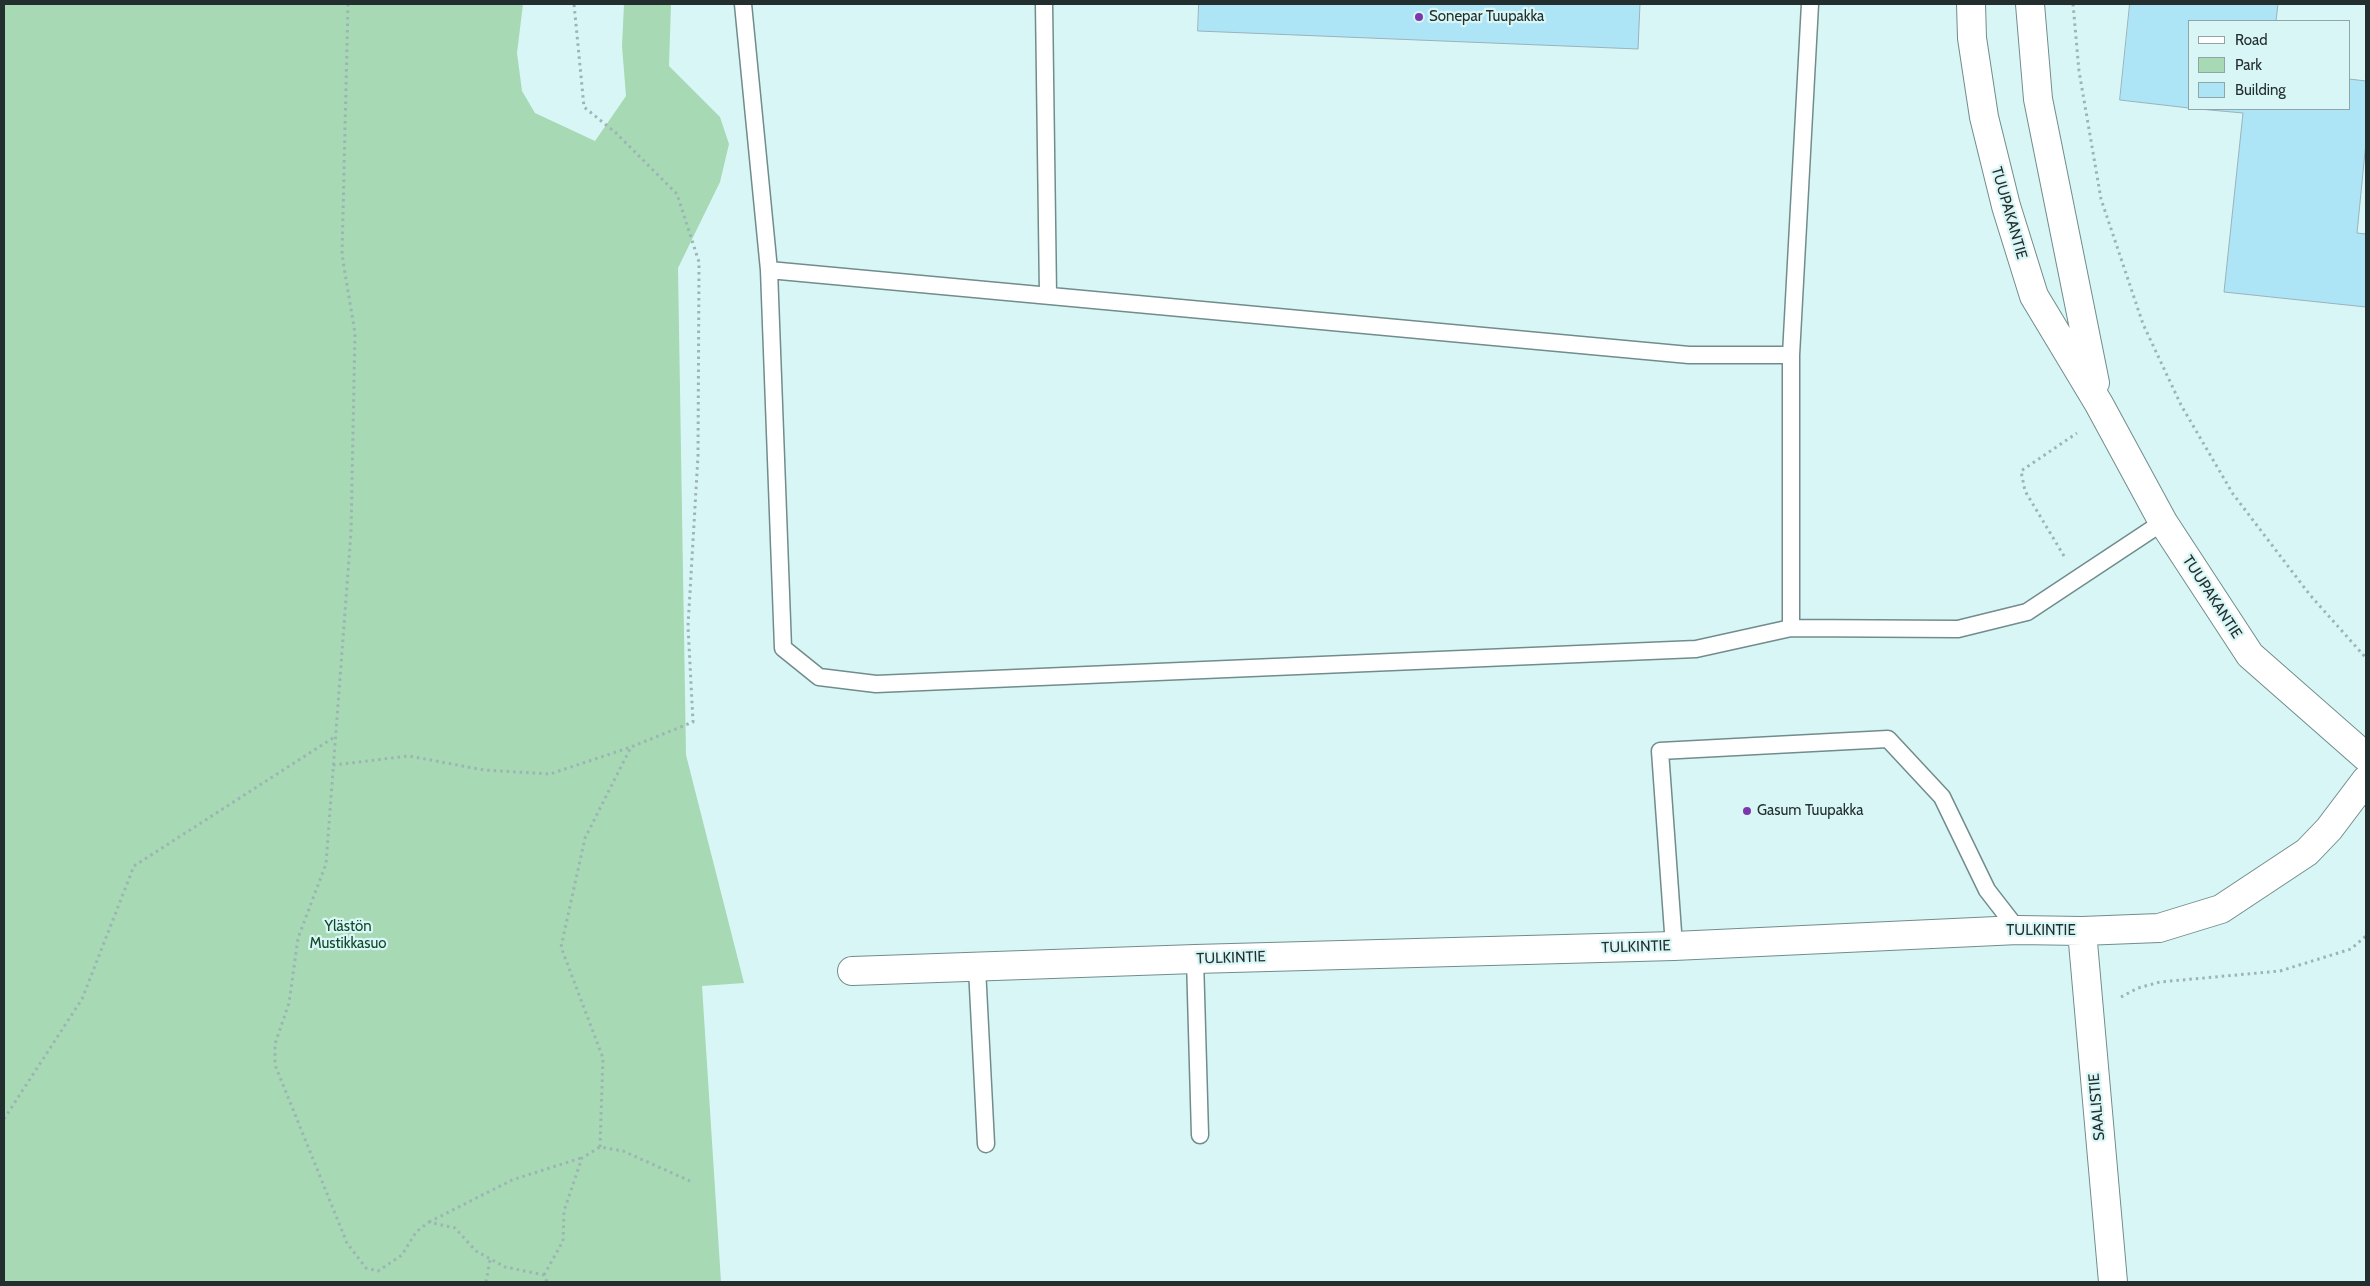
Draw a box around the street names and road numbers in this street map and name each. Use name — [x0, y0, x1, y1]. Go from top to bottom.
street label: TUUPAKANTIE — [1987, 165, 2031, 261]
street label: TUUPAKANTIE — [2178, 552, 2246, 642]
street label: TULKINTIE — [2006, 922, 2076, 940]
street label: TULKINTIE — [1601, 937, 1671, 957]
street label: TULKINTIE — [1196, 948, 1266, 968]
street label: SAALISTIE — [2085, 1073, 2109, 1141]

